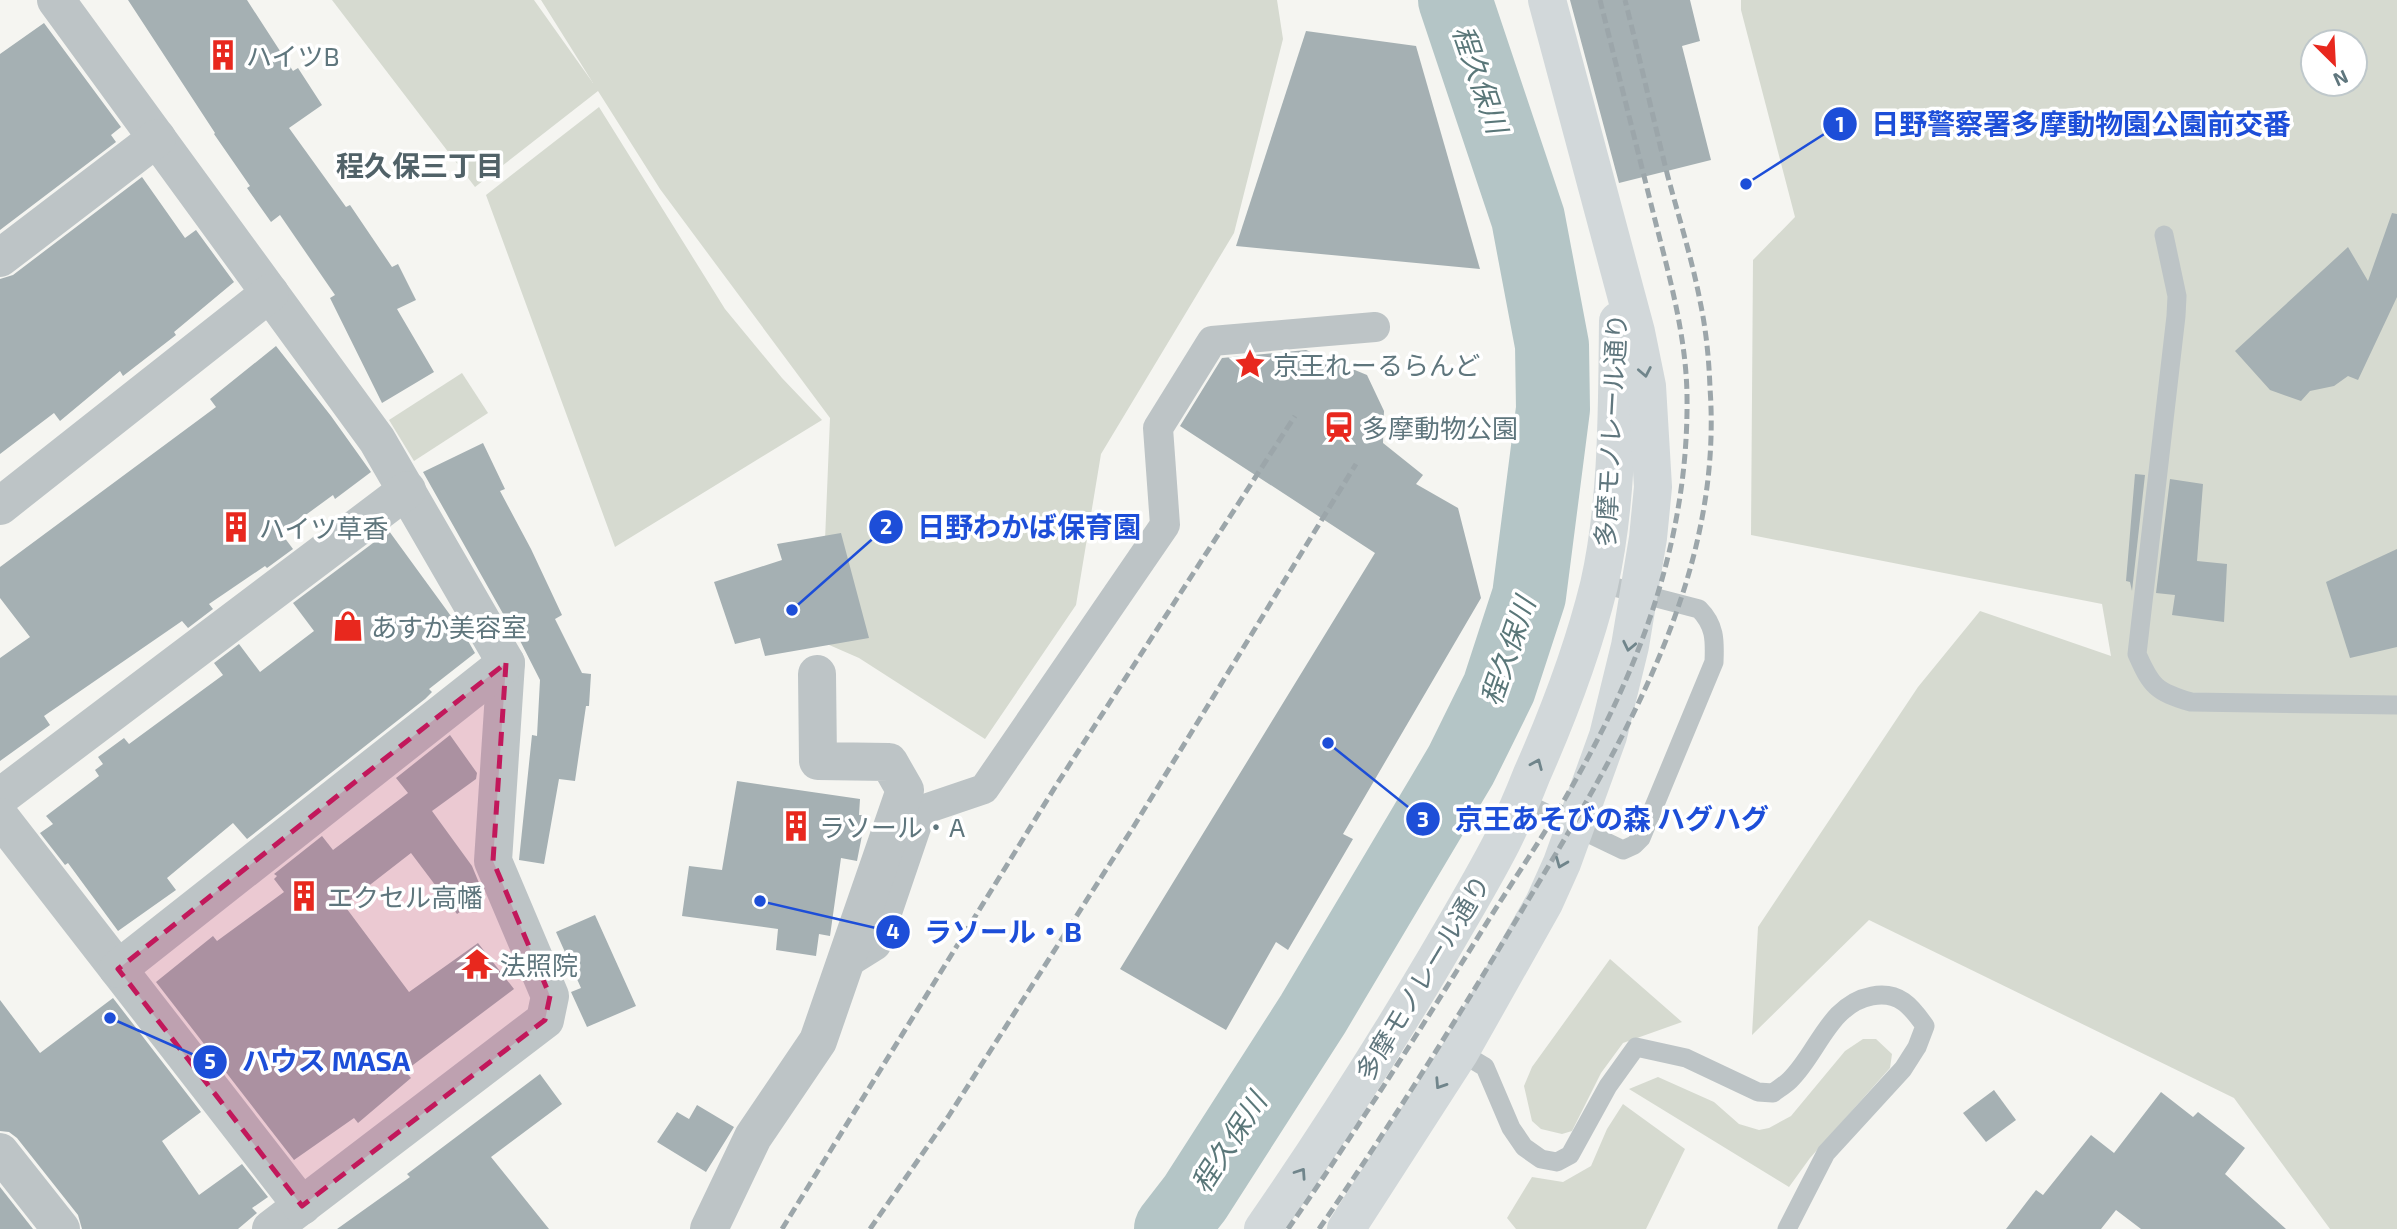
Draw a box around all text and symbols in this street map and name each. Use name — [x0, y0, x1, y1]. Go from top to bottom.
water label: 程久保川 — [1447, 21, 1516, 140]
north arrow — [2299, 28, 2369, 98]
building icon: ハイツB — [206, 38, 240, 72]
place label: ハイツB — [246, 40, 340, 71]
text: N — [2330, 66, 2352, 92]
callout: 日野警察署多摩動物園公園前交番 — [1822, 100, 2305, 149]
text: 日野警察署多摩動物園公園前交番 — [1871, 106, 2291, 140]
text: 1 — [1835, 111, 1845, 136]
district label: 程久保三丁目 — [336, 148, 504, 182]
street label: 多摩モノレール通り — [1588, 312, 1632, 548]
place icon: 京王れーるらんど — [1233, 347, 1267, 381]
place label: 京王れーるらんど — [1273, 349, 1480, 380]
one-way arrow — [1636, 366, 1651, 378]
station icon: 多摩動物公園 — [1322, 410, 1356, 444]
place label: 多摩動物公園 — [1362, 412, 1518, 443]
callout: 日野わかば保育園 — [868, 502, 1155, 551]
text: 日野わかば保育園 — [917, 509, 1141, 543]
building icon: ハイツ草香 — [219, 510, 253, 544]
place label: ハイツ草香 — [259, 512, 388, 543]
text: 2 — [880, 513, 892, 538]
water label: 程久保川 — [1473, 590, 1542, 709]
shop icon: あすか美容室 — [331, 609, 365, 643]
place label: あすか美容室 — [371, 611, 527, 642]
one-way arrow — [1623, 640, 1638, 652]
one-way arrow — [1529, 759, 1543, 771]
callout: 京王あそびの森 ハグハグ — [1406, 795, 1783, 844]
text: 京王あそびの森 ハグハグ — [1455, 801, 1769, 835]
text: 3 — [1417, 806, 1429, 831]
building icon: ラソール・A — [779, 809, 813, 843]
place label: ラソール・A — [819, 811, 965, 842]
one-way arrow — [1556, 856, 1570, 868]
street label: 多摩モノレール通り — [1348, 869, 1496, 1085]
building icon: エクセル高幡 — [287, 879, 321, 913]
place label: エクセル高幡 — [327, 881, 483, 912]
callout: ラソール・B — [875, 908, 1096, 957]
text: ラソール・B — [924, 914, 1082, 948]
text: 4 — [886, 918, 900, 943]
temple icon: 法照院 — [460, 947, 494, 981]
place label: 法照院 — [500, 949, 578, 980]
callout: ハウス MASA — [192, 1037, 424, 1086]
text: ハウス MASA — [242, 1043, 411, 1077]
text: 5 — [204, 1048, 216, 1073]
one-way arrow — [1436, 1076, 1449, 1089]
water label: 程久保川 — [1183, 1083, 1274, 1198]
one-way arrow — [1293, 1168, 1306, 1181]

